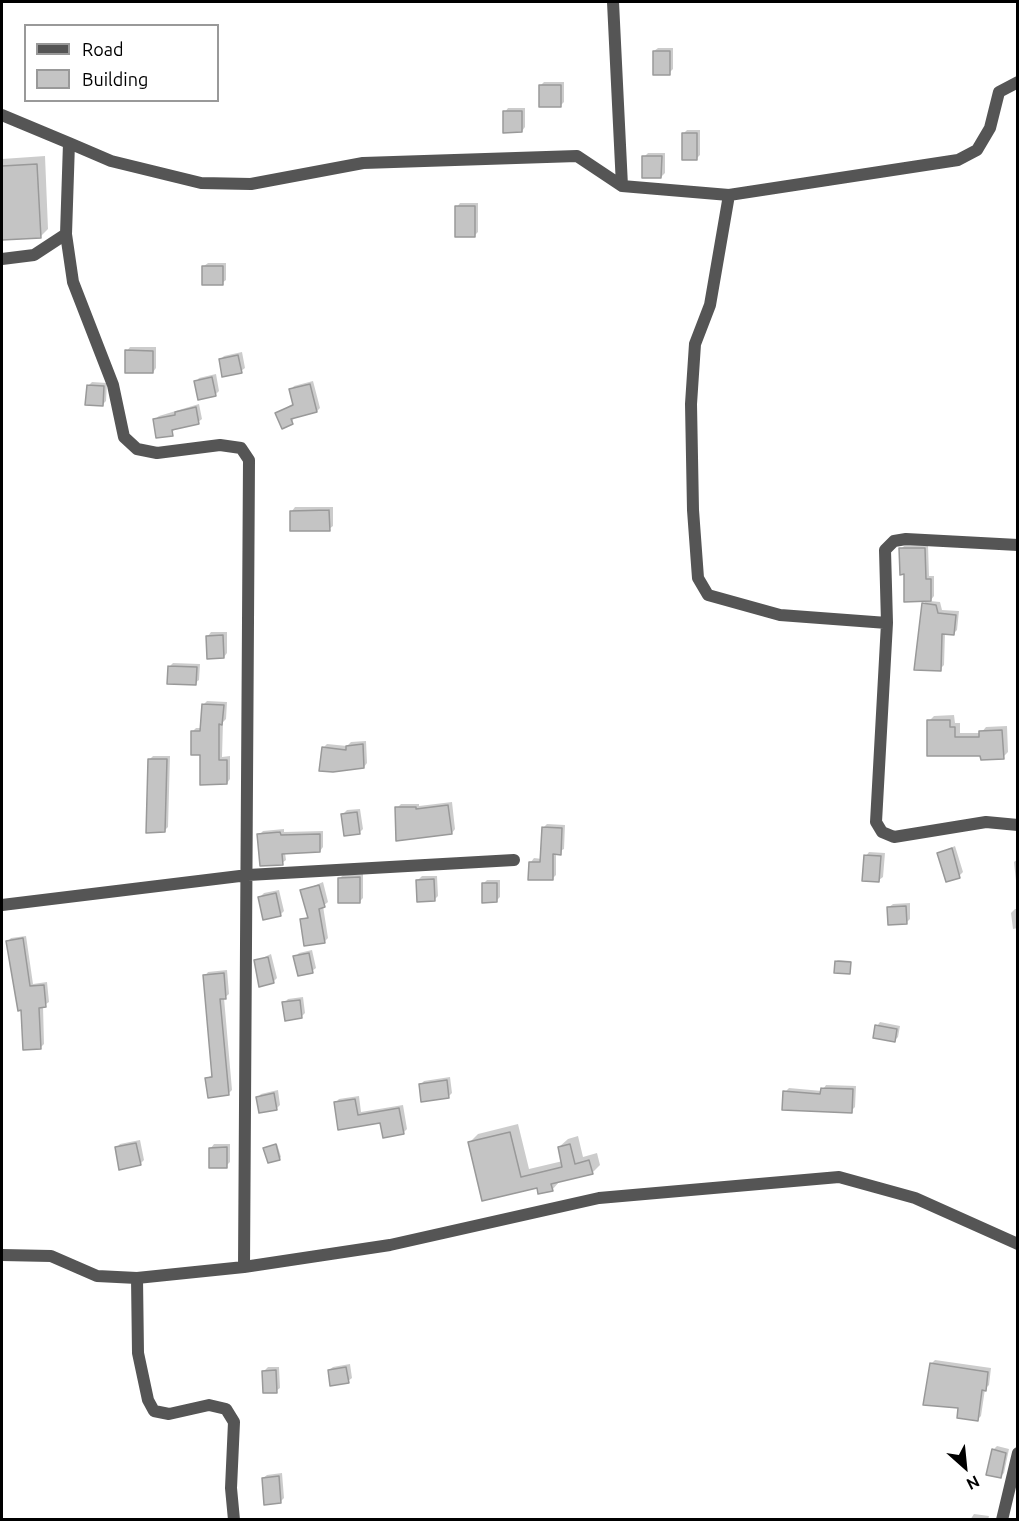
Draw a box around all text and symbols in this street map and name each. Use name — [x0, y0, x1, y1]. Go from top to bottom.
legend — [24, 24, 219, 102]
text: Road — [82, 39, 124, 59]
text: Building — [82, 69, 148, 89]
north arrow — [935, 1437, 995, 1497]
text: N — [964, 1472, 983, 1494]

